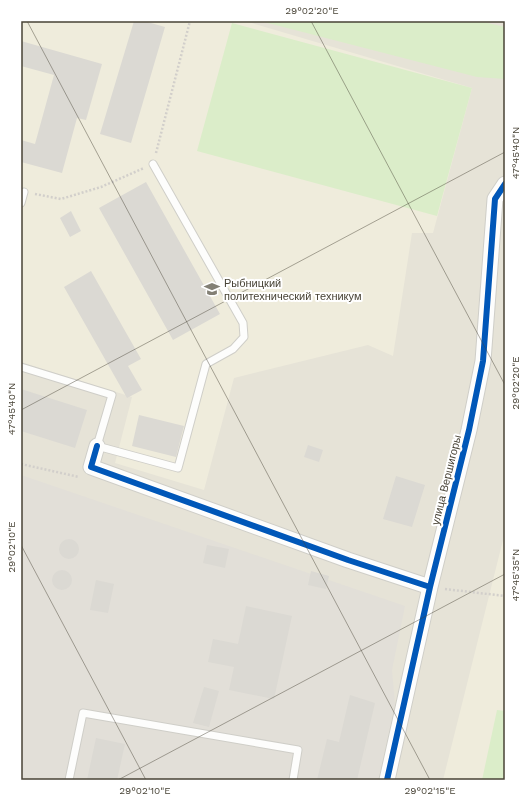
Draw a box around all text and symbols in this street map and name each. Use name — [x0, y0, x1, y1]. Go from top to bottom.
text: 29°02'20"E — [285, 5, 339, 16]
text: 47°45'40"N — [510, 127, 521, 179]
place label: Рыбницкий политехнический техникум — [224, 277, 362, 303]
school or university icon: Рыбницкий политехнический техникум — [203, 280, 221, 298]
text: 29°02'20"E — [510, 356, 521, 410]
text: 47°45'40"N — [6, 383, 17, 435]
street label: улица Вершигоры — [429, 434, 464, 527]
text: 29°02'10"E — [6, 521, 17, 573]
text: 47°45'35"N — [510, 549, 521, 601]
text: 29°02'10"E — [119, 785, 171, 796]
text: 29°02'15"E — [404, 785, 456, 796]

